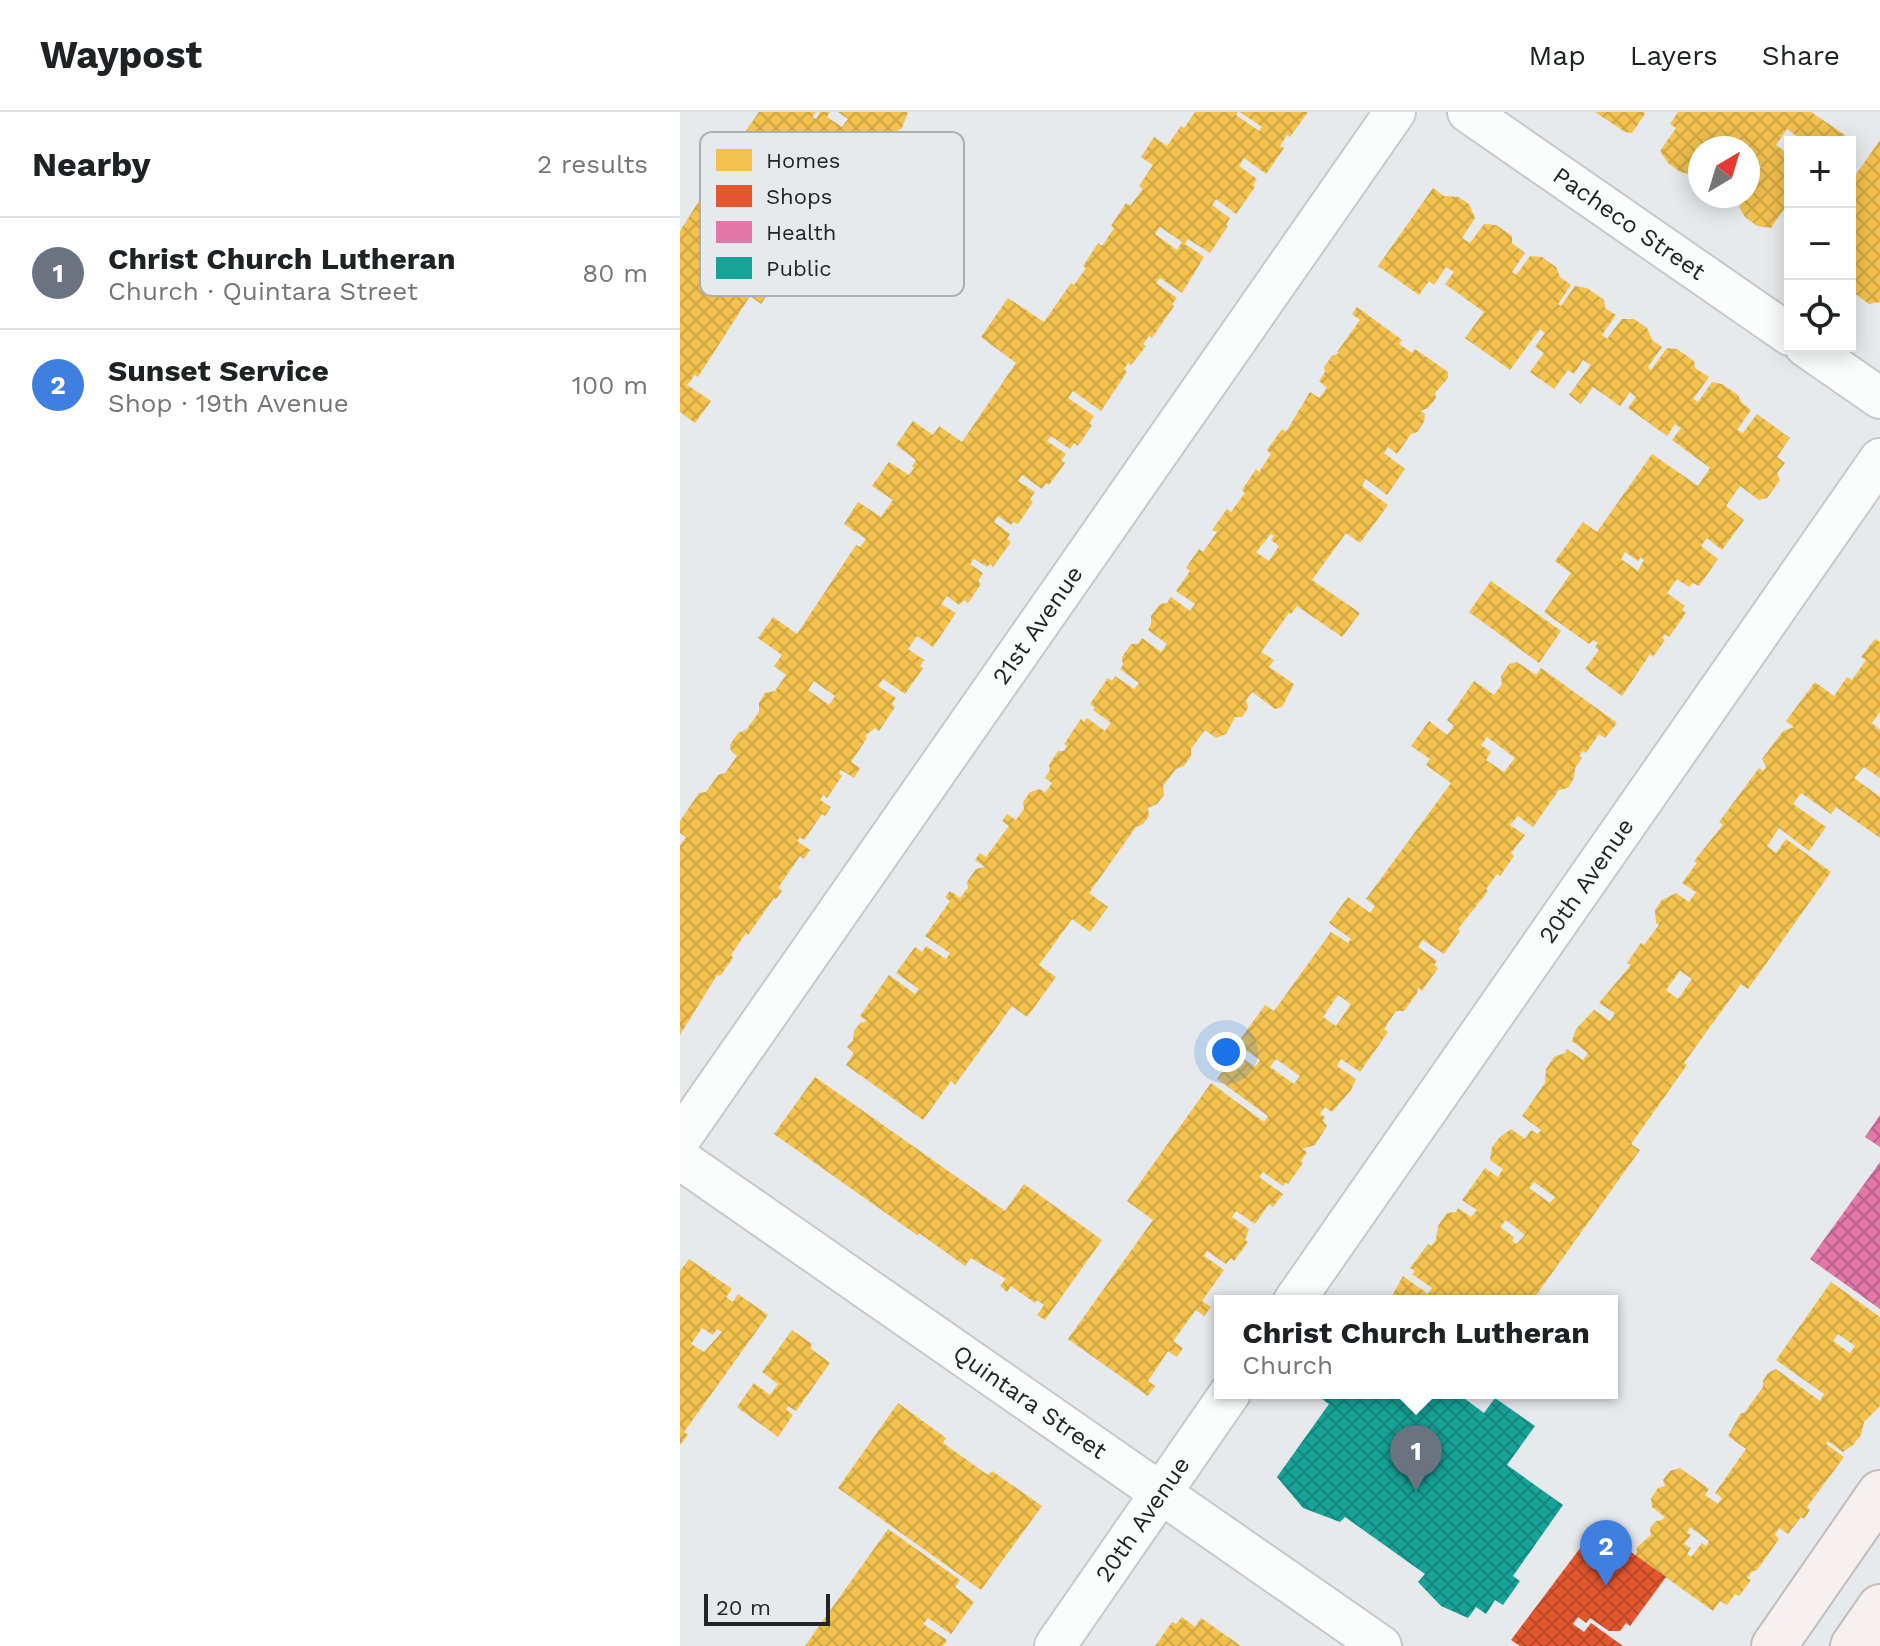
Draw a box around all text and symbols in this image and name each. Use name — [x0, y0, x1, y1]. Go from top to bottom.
text: Waypost — [40, 33, 202, 77]
text: Map — [1529, 39, 1586, 72]
text: Layers — [1630, 39, 1718, 72]
text: Share — [1762, 39, 1840, 72]
legend — [700, 132, 964, 296]
north arrow — [1688, 136, 1760, 208]
map controls — [1784, 136, 1856, 352]
button: + — [1784, 136, 1856, 208]
text: Nearby — [32, 144, 151, 184]
text: Homes — [766, 148, 840, 173]
text: 2 results — [537, 149, 648, 179]
street label: Pacheco Street — [1548, 161, 1711, 286]
text: Shops — [766, 184, 832, 209]
button: − — [1784, 208, 1856, 280]
text: Health — [766, 220, 836, 245]
text: Christ Church Lutheran — [108, 241, 455, 276]
text: Public — [766, 256, 832, 281]
text: 1 — [52, 258, 64, 288]
text: 80 m — [582, 258, 648, 288]
text: Church · Quintara Street — [108, 276, 418, 306]
button: locate — [1784, 280, 1856, 352]
text: Sunset Service — [108, 353, 329, 388]
text: 2 — [50, 370, 66, 400]
text: 100 m — [572, 370, 648, 400]
text: Shop · 19th Avenue — [108, 388, 349, 418]
street label: 21st Avenue — [987, 561, 1089, 690]
street label: 20th Avenue — [1533, 813, 1640, 949]
your location — [1206, 1032, 1246, 1072]
popup — [1214, 1295, 1618, 1399]
text: Christ Church Lutheran — [1242, 1315, 1590, 1350]
street label: Quintara Street — [948, 1339, 1112, 1465]
text: Church — [1242, 1350, 1333, 1380]
pin: 1 — [1390, 1425, 1442, 1491]
street label: 20th Avenue — [1090, 1451, 1196, 1587]
pin: 2 — [1580, 1520, 1632, 1586]
scale bar — [704, 1590, 830, 1626]
text: 20 m — [716, 1595, 771, 1620]

